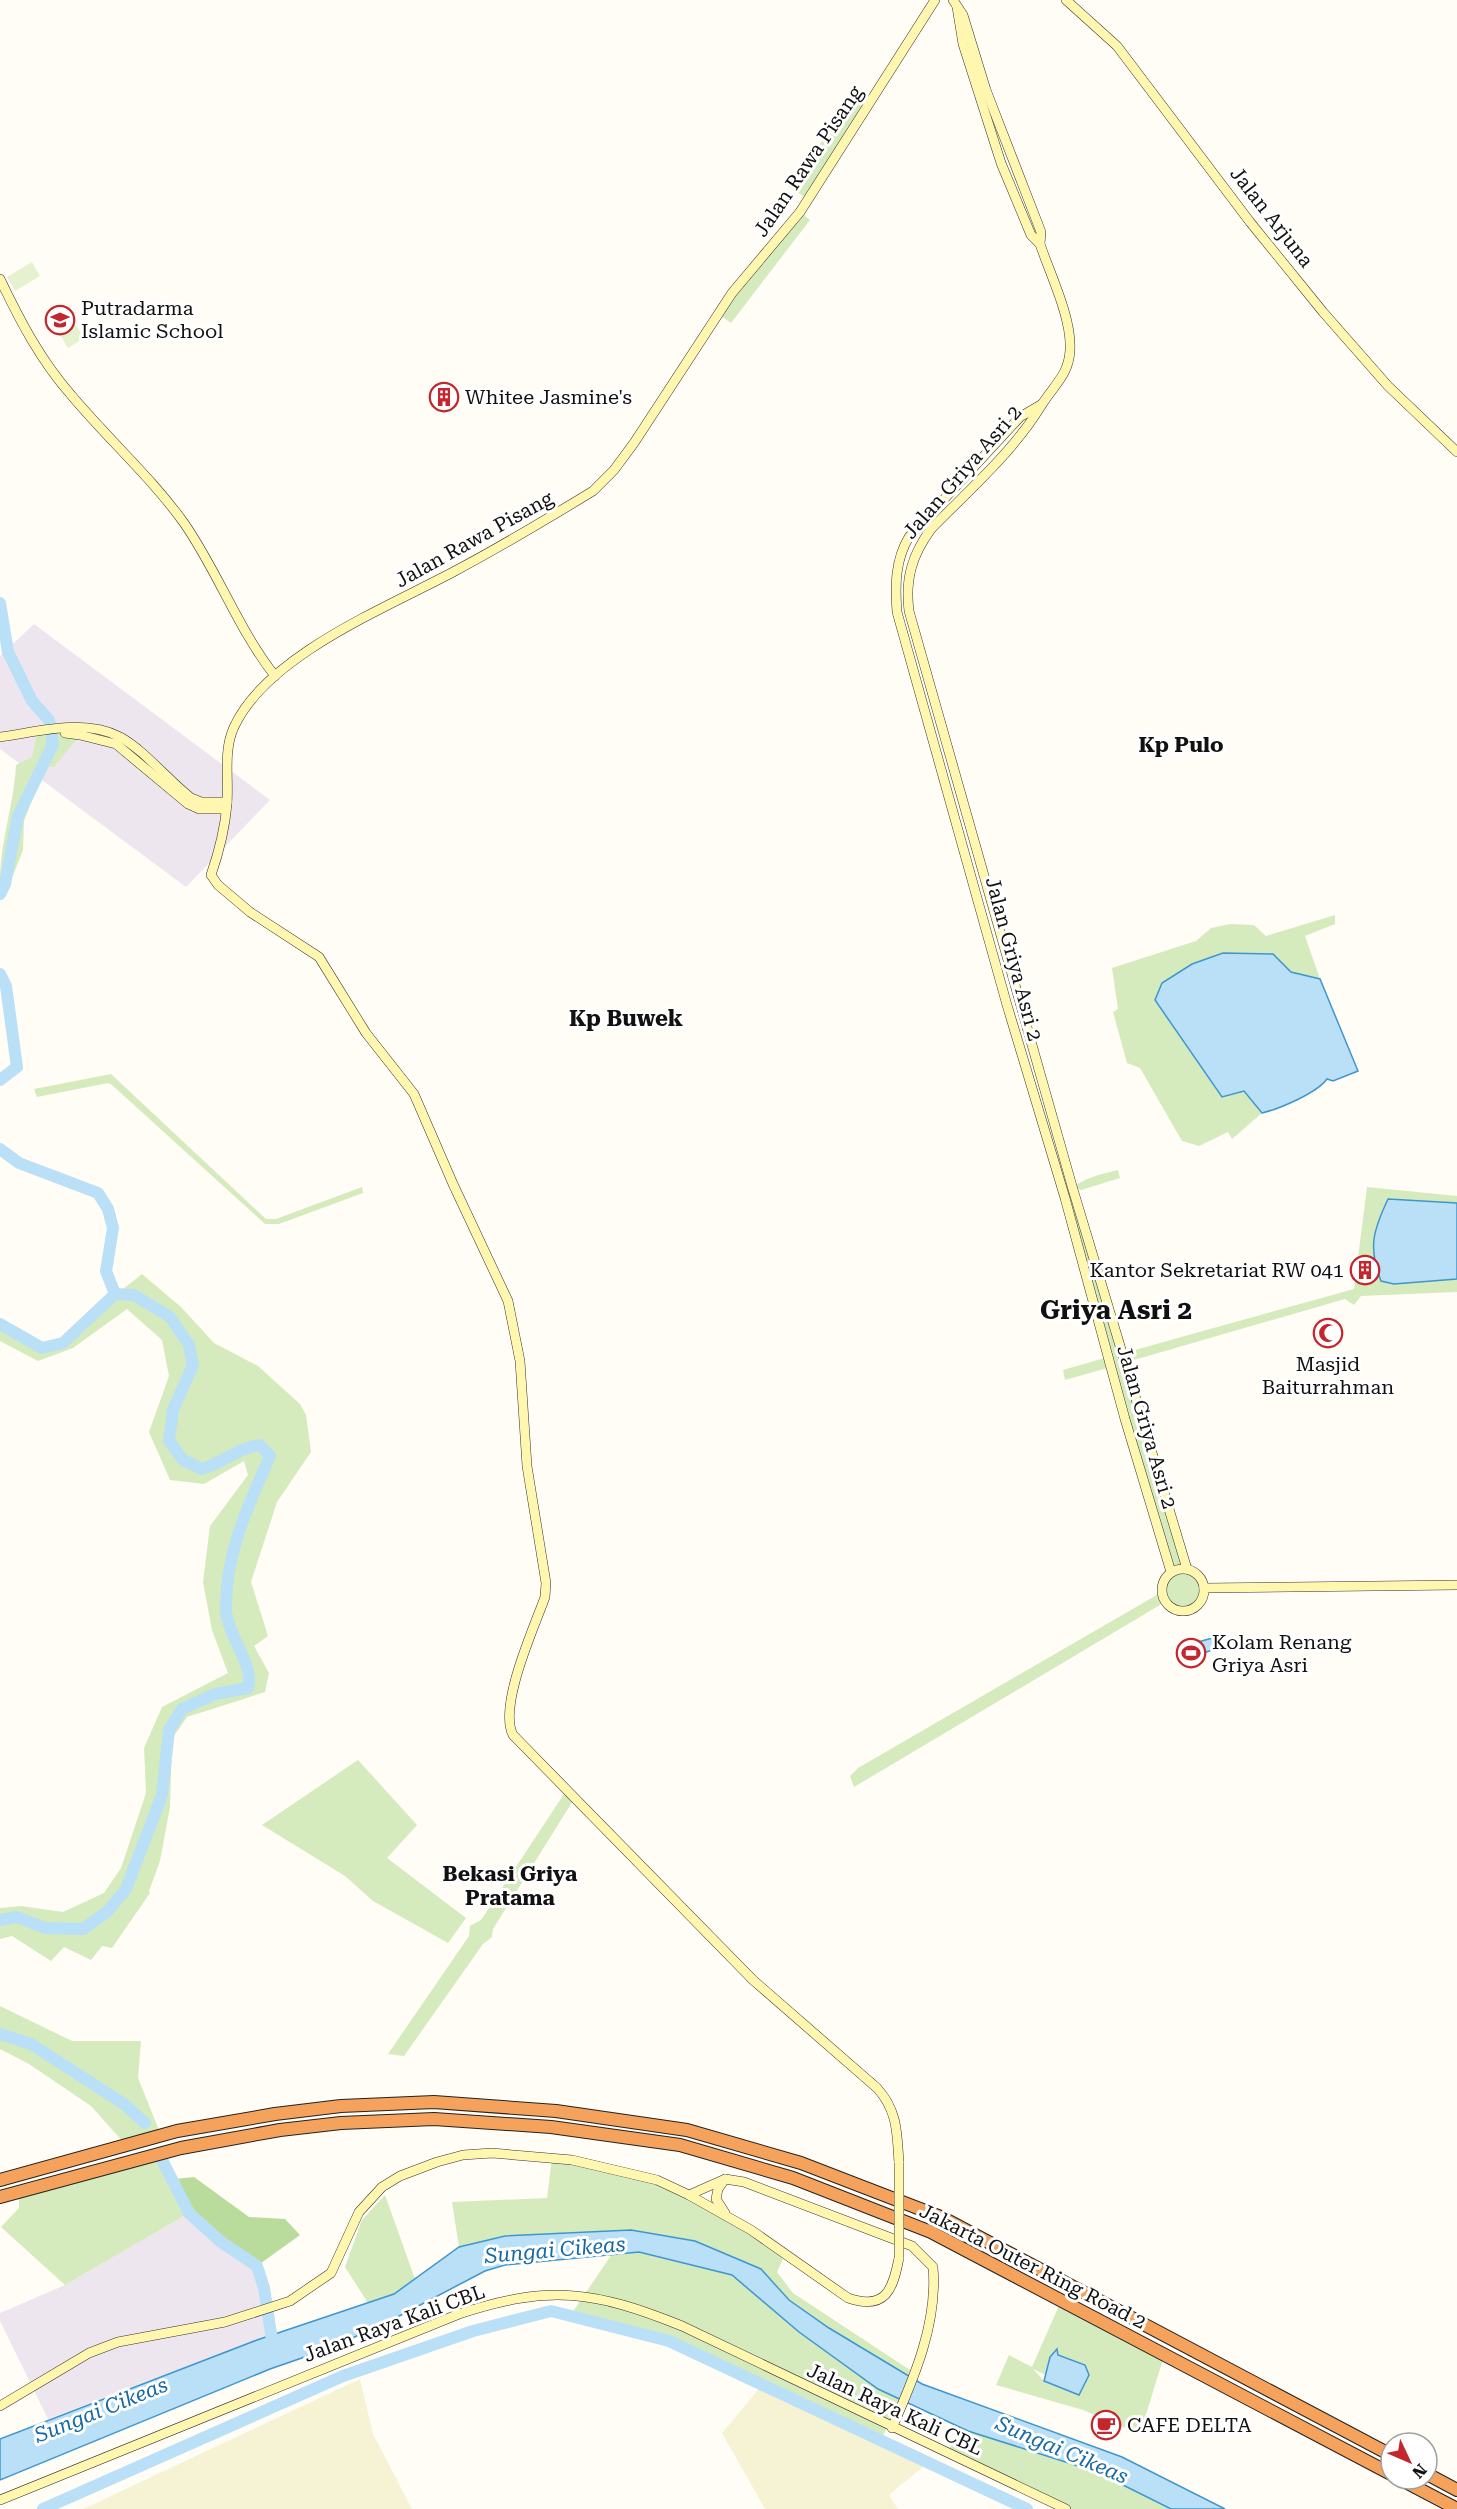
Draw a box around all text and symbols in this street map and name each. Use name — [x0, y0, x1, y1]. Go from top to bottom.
street label: Jalan Rawa Pisang — [749, 80, 868, 241]
street label: Jalan Arjuna — [1225, 162, 1319, 272]
place label: Putradarma Islamic School — [81, 296, 223, 343]
school or university icon: Putradarma Islamic School — [44, 304, 76, 336]
building icon: Whitee Jasmine's — [428, 381, 460, 413]
place label: Whitee Jasmine's — [465, 385, 632, 409]
street label: Jalan Griya Asri 2 — [898, 400, 1026, 544]
street label: Jalan Rawa Pisang — [391, 485, 558, 592]
district label: Kp Pulo — [1138, 733, 1224, 757]
street label: Jalan Griya Asri 2 — [981, 874, 1047, 1044]
district label: Kp Buwek — [569, 1006, 683, 1031]
building icon: Kantor Sekretariat RW 041 — [1349, 1254, 1381, 1286]
place label: Kantor Sekretariat RW 041 — [1089, 1258, 1344, 1282]
district label: Griya Asri 2 — [1040, 1295, 1192, 1325]
mosque icon: Masjid Baiturrahman — [1312, 1317, 1344, 1349]
street label: Jalan Griya Asri 2 — [1112, 1343, 1182, 1511]
place label: Masjid Baiturrahman — [1262, 1352, 1394, 1399]
place label: Kolam Renang Griya Asri — [1212, 1630, 1352, 1677]
sports icon: Kolam Renang Griya Asri — [1175, 1637, 1207, 1669]
district label: Bekasi Griya Pratama — [443, 1862, 578, 1910]
street label: Jakarta Outer Ring Road 2 — [916, 2198, 1150, 2334]
water label: Sungai Cikeas — [483, 2232, 627, 2268]
street label: Jalan Raya Kali CBL — [300, 2279, 488, 2367]
street label: Jalan Raya Kali CBL — [803, 2358, 987, 2460]
water label: Sungai Cikeas — [30, 2372, 171, 2448]
cafe icon: CAFE DELTA — [1090, 2409, 1122, 2441]
water label: Sungai Cikeas — [991, 2411, 1132, 2489]
place label: CAFE DELTA — [1127, 2413, 1251, 2437]
north arrow — [1379, 2431, 1439, 2491]
text: N — [1408, 2460, 1431, 2482]

